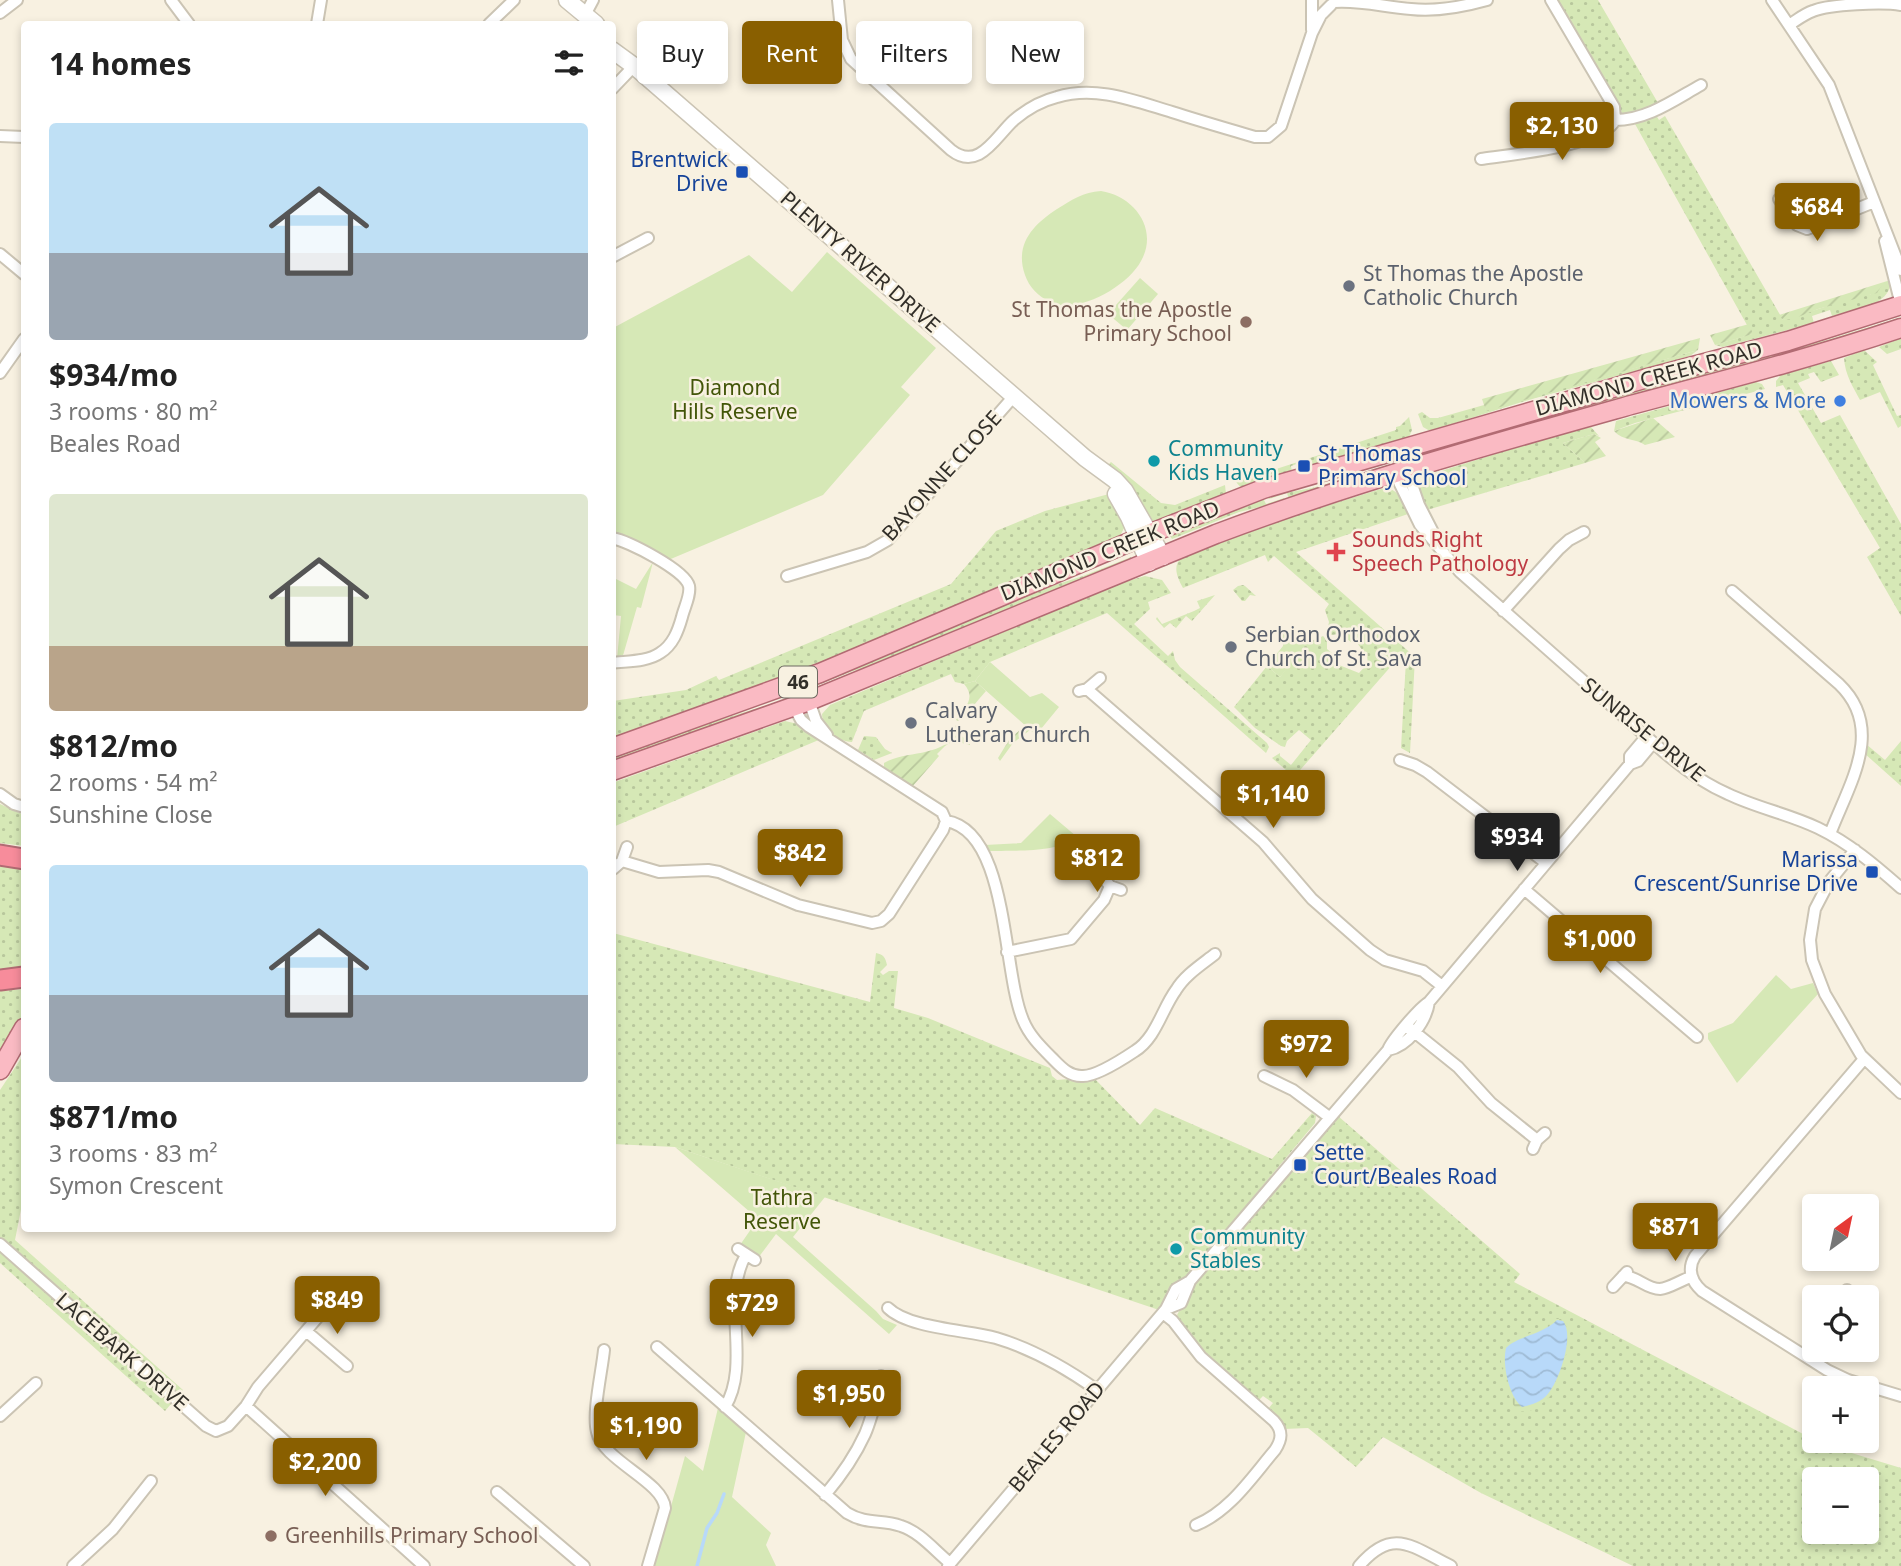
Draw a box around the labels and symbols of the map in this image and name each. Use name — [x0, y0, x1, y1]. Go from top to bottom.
pin: $2,130 — [1505, 102, 1619, 162]
place label: Brentwick Drive — [630, 145, 729, 197]
marker: Brentwick Drive — [734, 164, 750, 180]
street label: PLENTY RIVER DRIVE — [775, 184, 946, 338]
pin: $684 — [1776, 184, 1858, 243]
place label: St Thomas the Apostle Catholic Church — [1363, 259, 1584, 311]
marker: St Thomas the Apostle Catholic Church — [1341, 278, 1357, 294]
place label: St Thomas the Apostle Primary School — [1011, 295, 1232, 347]
marker: St Thomas the Apostle Primary School — [1238, 314, 1254, 330]
street label: DIAMOND CREEK ROAD — [1532, 334, 1765, 422]
park label: Diamond Hills Reserve — [672, 373, 798, 425]
place label: Mowers & More — [1669, 386, 1826, 414]
marker: Mowers & More — [1832, 393, 1848, 409]
street label: BAYONNE CLOSE — [875, 404, 1007, 546]
place label: Community Kids Haven — [1168, 434, 1283, 486]
place label: St Thomas Primary School — [1318, 439, 1466, 491]
marker: Community Kids Haven — [1146, 453, 1162, 469]
marker: St Thomas Primary School — [1296, 458, 1312, 474]
street label: DIAMOND CREEK ROAD — [996, 493, 1223, 607]
place label: Sounds Right Speech Pathology — [1352, 525, 1528, 577]
marker: Sounds Right Speech Pathology — [1326, 542, 1346, 562]
place label: Serbian Orthodox Church of St. Sava — [1245, 620, 1422, 672]
marker: Serbian Orthodox Church of St. Sava — [1223, 639, 1239, 655]
road number: 46 — [779, 666, 817, 698]
street label: SUNRISE DRIVE — [1576, 671, 1711, 788]
place label: Calvary Lutheran Church — [925, 696, 1090, 748]
marker: Calvary Lutheran Church — [903, 715, 919, 731]
pin: $1,140 — [1216, 770, 1330, 830]
pin: $934 — [1476, 814, 1558, 873]
pin: $842 — [759, 830, 841, 889]
pin: $812 — [1056, 834, 1138, 894]
place label: Marissa Crescent/Sunrise Drive — [1633, 845, 1858, 897]
marker: Marissa Crescent/Sunrise Drive — [1864, 864, 1880, 880]
pin: $1,000 — [1543, 916, 1657, 975]
pin: $972 — [1265, 1020, 1347, 1080]
place label: Sette Court/Beales Road — [1314, 1138, 1498, 1190]
marker: Sette Court/Beales Road — [1292, 1157, 1308, 1173]
park label: Tathra Reserve — [743, 1183, 821, 1235]
north arrow — [1802, 1194, 1880, 1270]
pin: $871 — [1634, 1204, 1716, 1263]
place label: Community Stables — [1190, 1222, 1305, 1274]
marker: Community Stables — [1168, 1241, 1184, 1257]
pin: $849 — [296, 1276, 378, 1336]
pin: $729 — [711, 1280, 793, 1339]
street label: LACEBARK DRIVE — [50, 1286, 195, 1417]
pin: $1,950 — [792, 1370, 906, 1430]
street label: BEALES ROAD — [1002, 1375, 1111, 1498]
pin: $1,190 — [589, 1402, 703, 1462]
pin: $2,200 — [268, 1438, 382, 1498]
place label: Greenhills Primary School — [285, 1521, 538, 1549]
marker: Greenhills Primary School — [263, 1528, 279, 1544]

